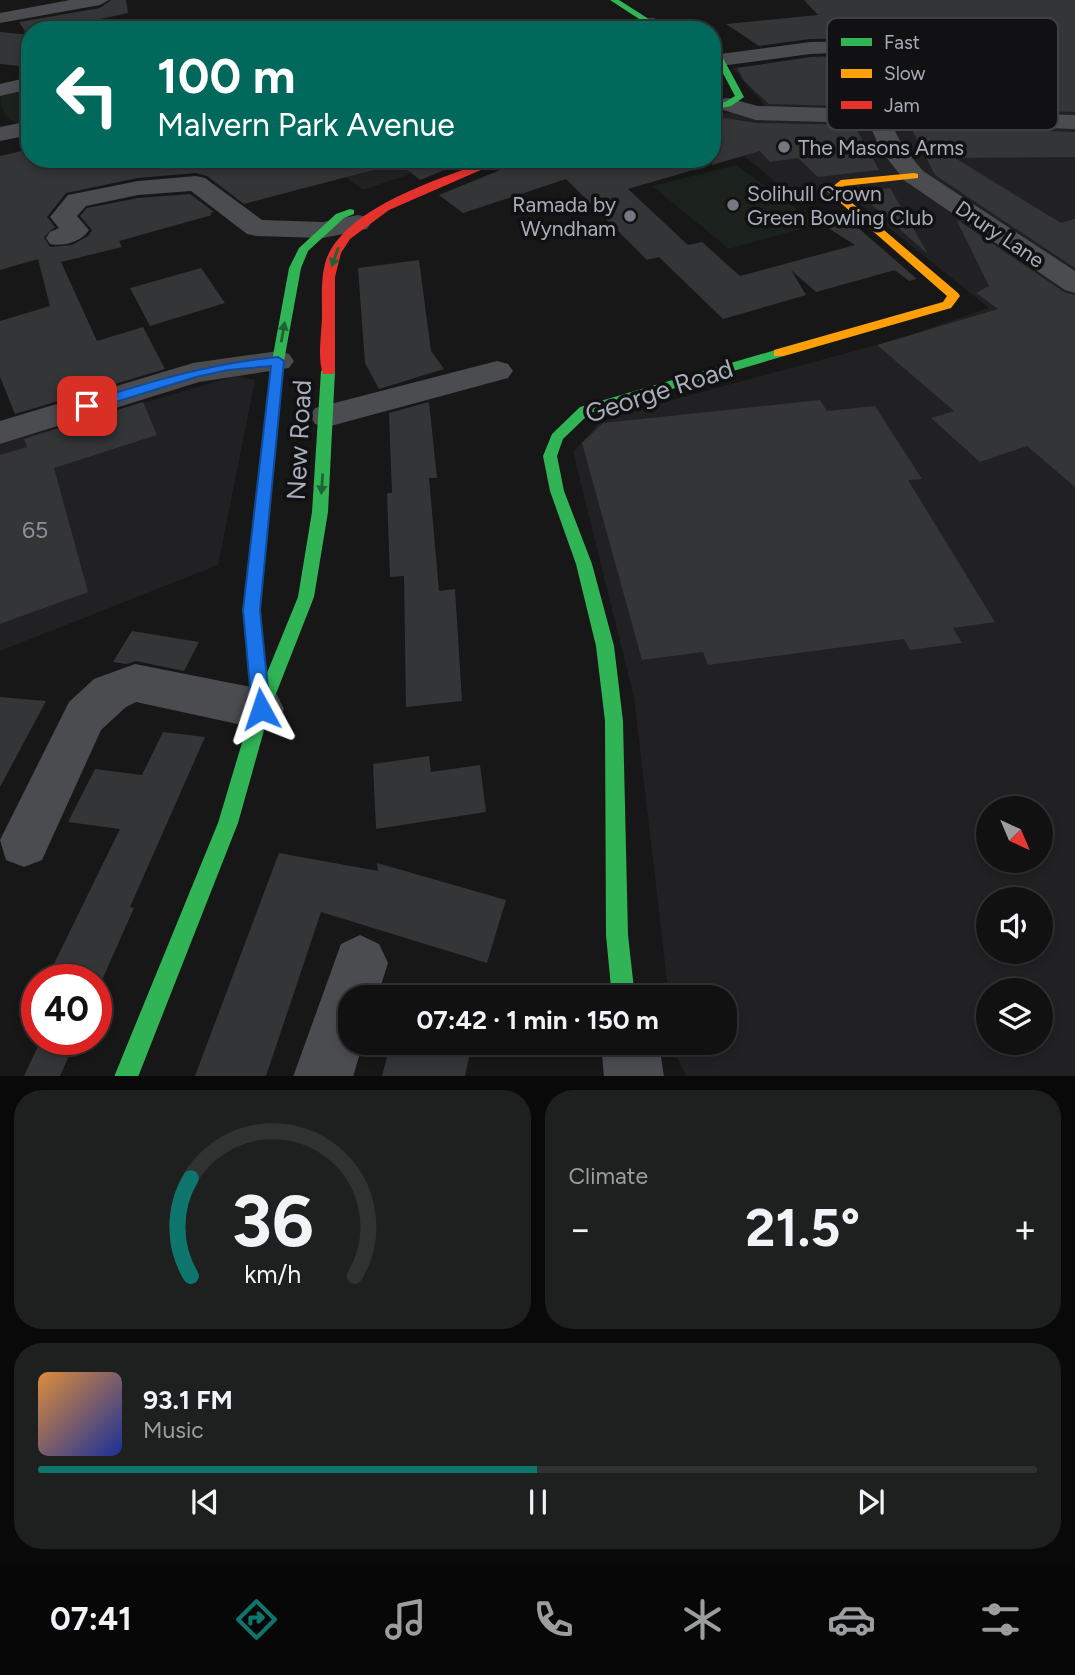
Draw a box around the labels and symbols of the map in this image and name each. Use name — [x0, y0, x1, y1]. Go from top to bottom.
legend — [827, 18, 1058, 130]
text: Fast — [884, 31, 920, 54]
text: Slow — [884, 62, 926, 85]
text: Jam — [884, 94, 920, 117]
place label: The Masons Arms — [798, 135, 964, 160]
marker: The Masons Arms — [776, 139, 792, 155]
place label: Solihull Crown Green Bowling Club — [747, 181, 934, 230]
place label: Ramada by Wyndham — [512, 192, 616, 241]
street label: Drury Lane — [951, 195, 1049, 273]
marker: Solihull Crown Green Bowling Club — [725, 197, 741, 213]
marker: Ramada by Wyndham — [622, 208, 638, 224]
one-way arrow — [329, 247, 340, 268]
one-way arrow — [278, 321, 289, 343]
street label: George Road — [581, 352, 737, 430]
pin — [57, 376, 117, 436]
street label: New Road — [280, 379, 318, 501]
one-way arrow — [316, 473, 327, 495]
house number: 65 — [22, 516, 48, 544]
position arrow — [224, 672, 298, 746]
north arrow — [976, 796, 1054, 873]
speed limit sign: 40 — [21, 964, 112, 1055]

